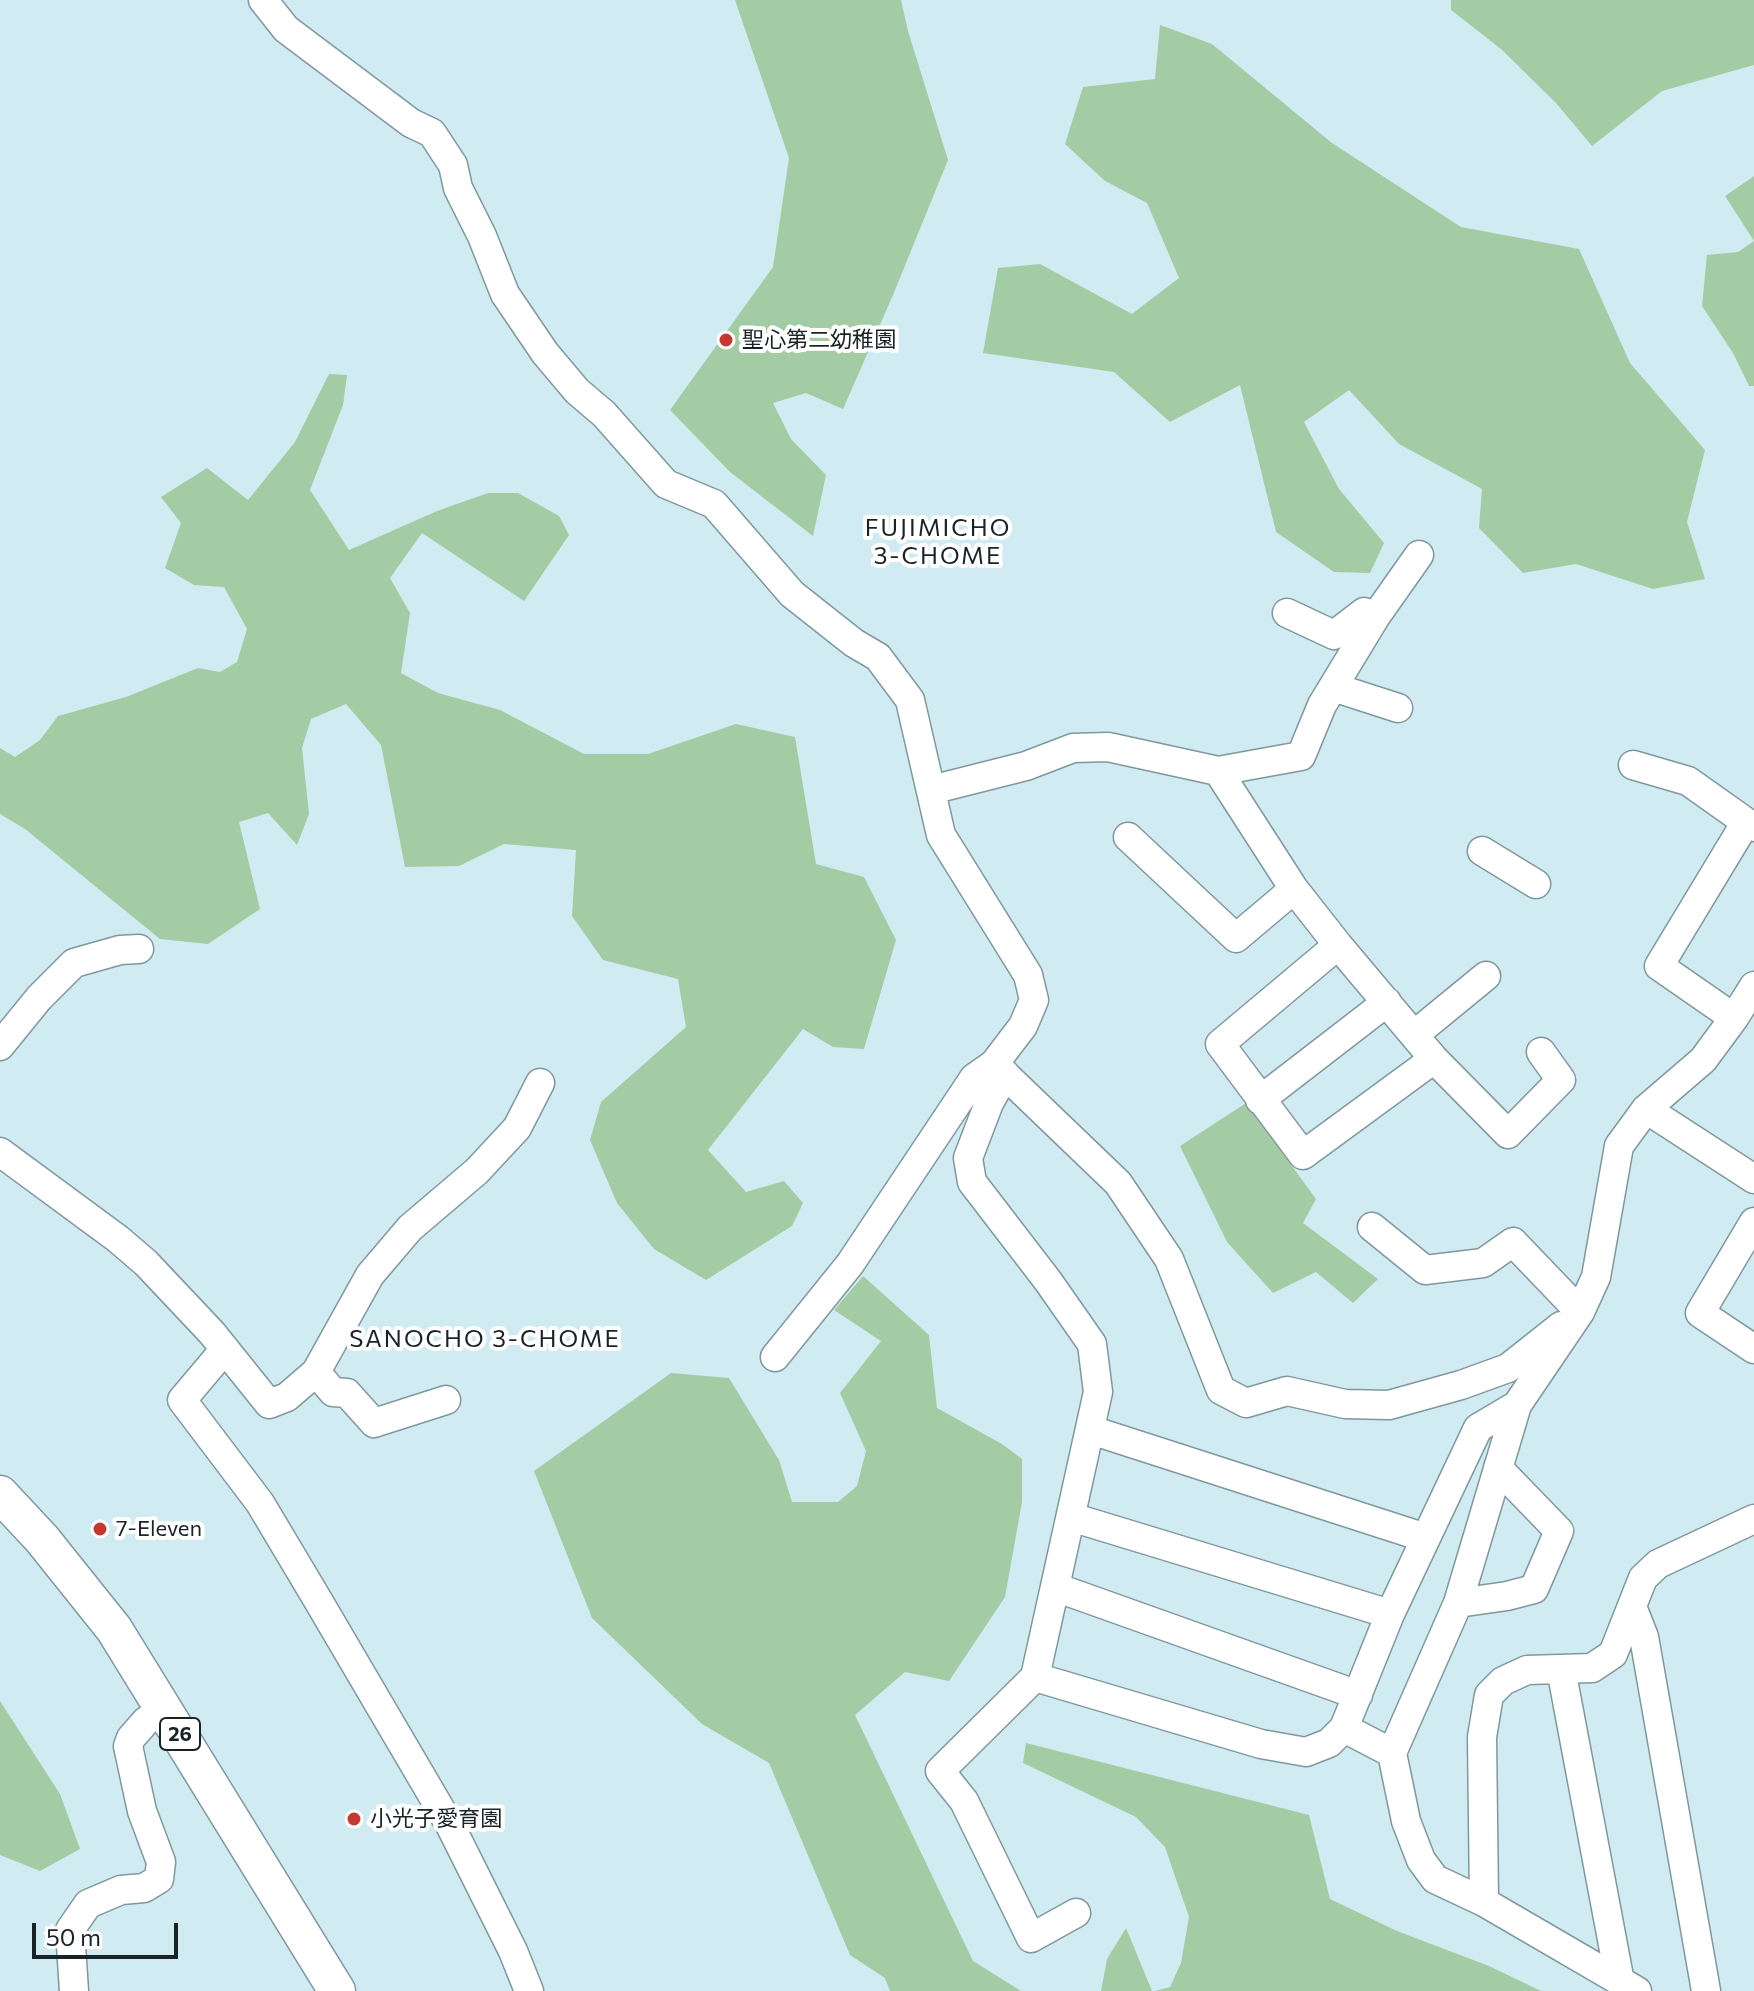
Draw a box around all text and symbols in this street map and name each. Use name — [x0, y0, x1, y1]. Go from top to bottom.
place label: 聖心第二幼稚園 — [742, 327, 896, 353]
marker: 聖心第二幼稚園 — [717, 331, 735, 349]
district label: FUJIMICHO 3-CHOME — [865, 514, 1011, 570]
district label: SANOCHO 3-CHOME — [349, 1325, 621, 1353]
place label: 7-Eleven — [116, 1516, 202, 1542]
marker: 7-Eleven — [91, 1520, 109, 1538]
road number: 26 — [160, 1718, 200, 1750]
place label: 小光子愛育園 — [370, 1806, 502, 1832]
marker: 小光子愛育園 — [345, 1810, 363, 1828]
scale bar — [36, 1907, 182, 1957]
text: 50 m — [46, 1922, 101, 1951]

